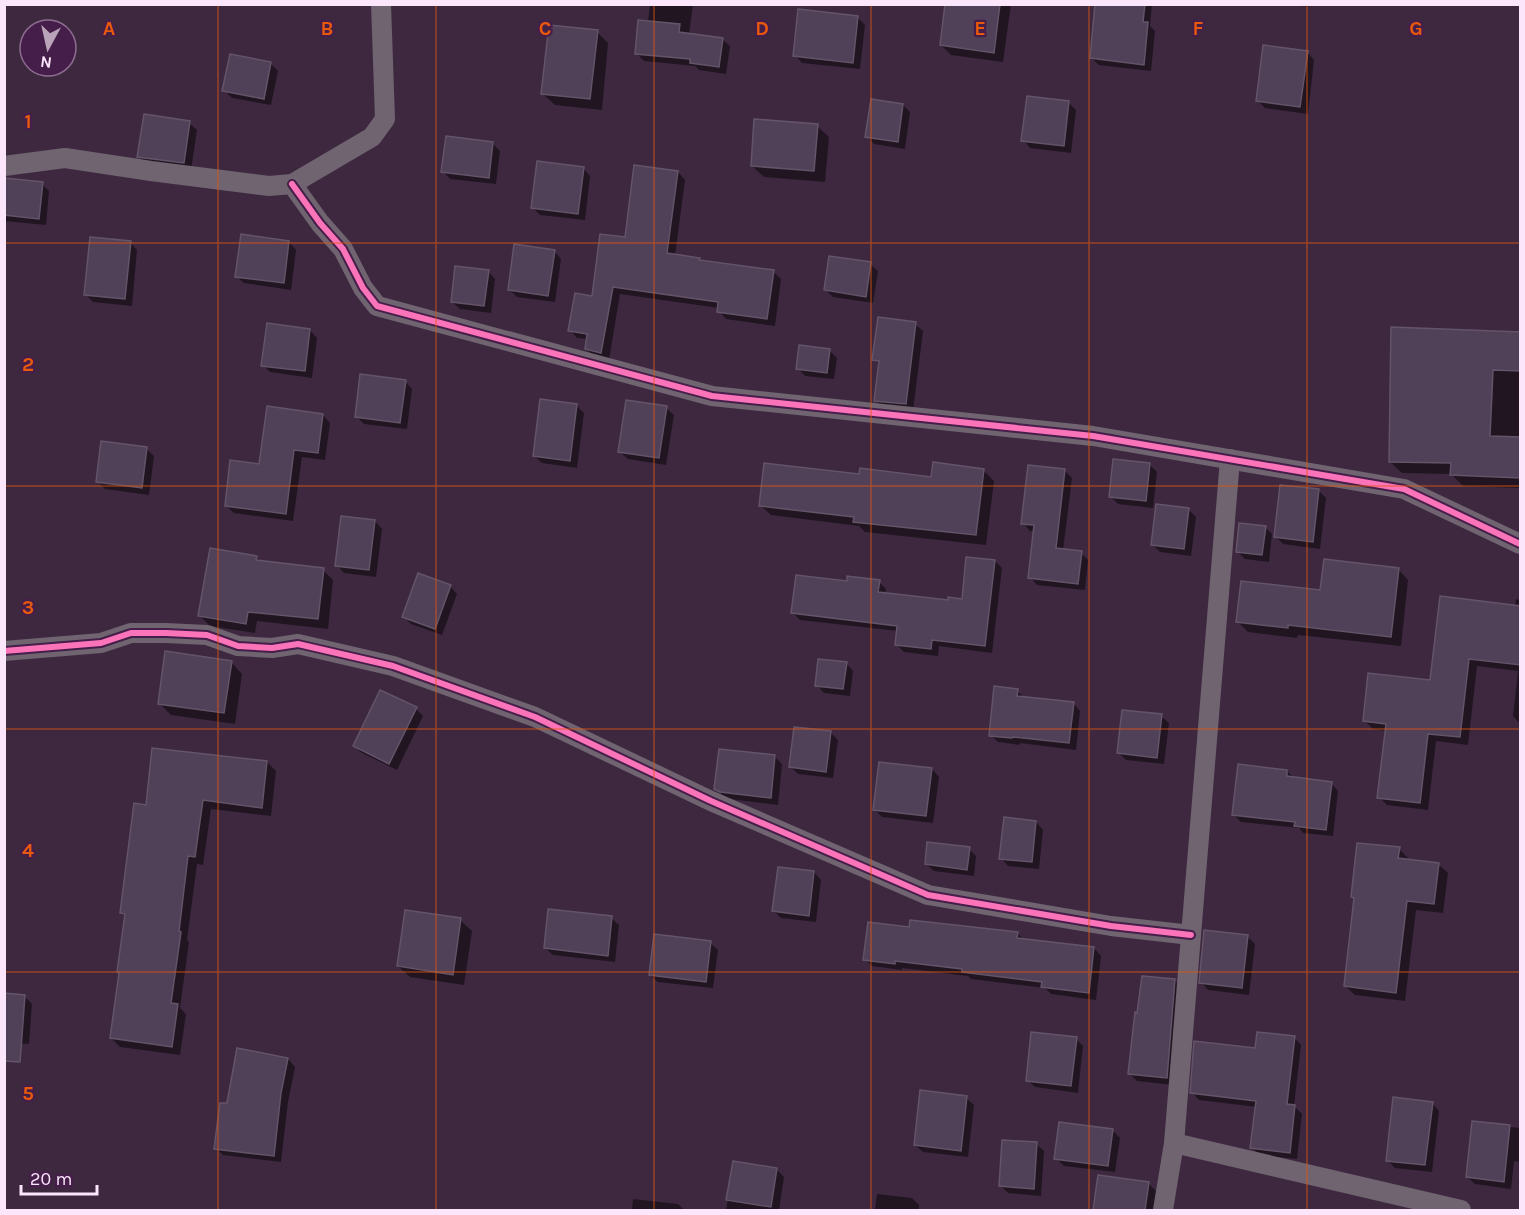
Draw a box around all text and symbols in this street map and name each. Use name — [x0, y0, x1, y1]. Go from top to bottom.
text: A — [103, 17, 116, 40]
text: B — [321, 17, 333, 40]
text: C — [539, 17, 551, 40]
text: D — [755, 17, 769, 40]
text: E — [974, 17, 986, 40]
text: F — [1193, 17, 1204, 40]
text: G — [1409, 17, 1423, 40]
north arrow — [18, 18, 78, 78]
text: N — [39, 52, 53, 73]
text: 1 — [24, 110, 32, 133]
text: 2 — [22, 353, 34, 376]
text: 3 — [22, 596, 34, 619]
text: 4 — [22, 839, 34, 862]
text: 5 — [22, 1082, 34, 1105]
scale bar — [21, 1158, 98, 1196]
text: 20 m — [30, 1168, 72, 1190]

